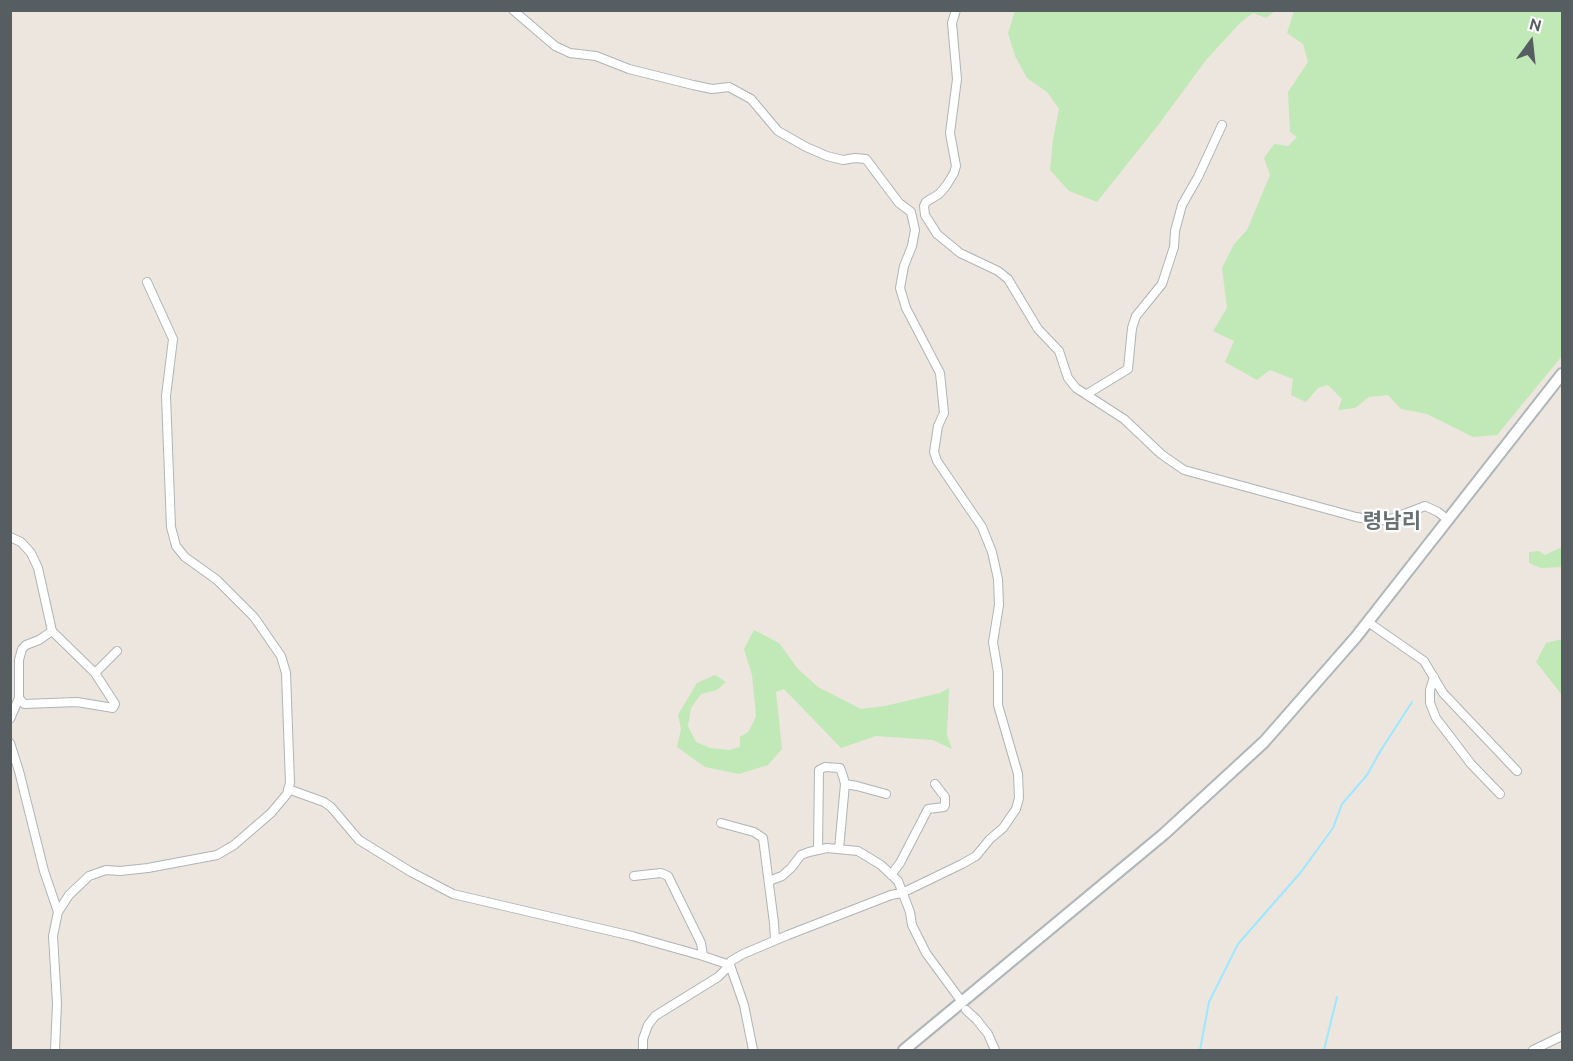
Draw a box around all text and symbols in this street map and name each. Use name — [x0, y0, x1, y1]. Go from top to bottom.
north arrow — [1501, 12, 1561, 72]
text: N — [1528, 14, 1544, 35]
district label: 령남리 — [1363, 508, 1421, 534]

